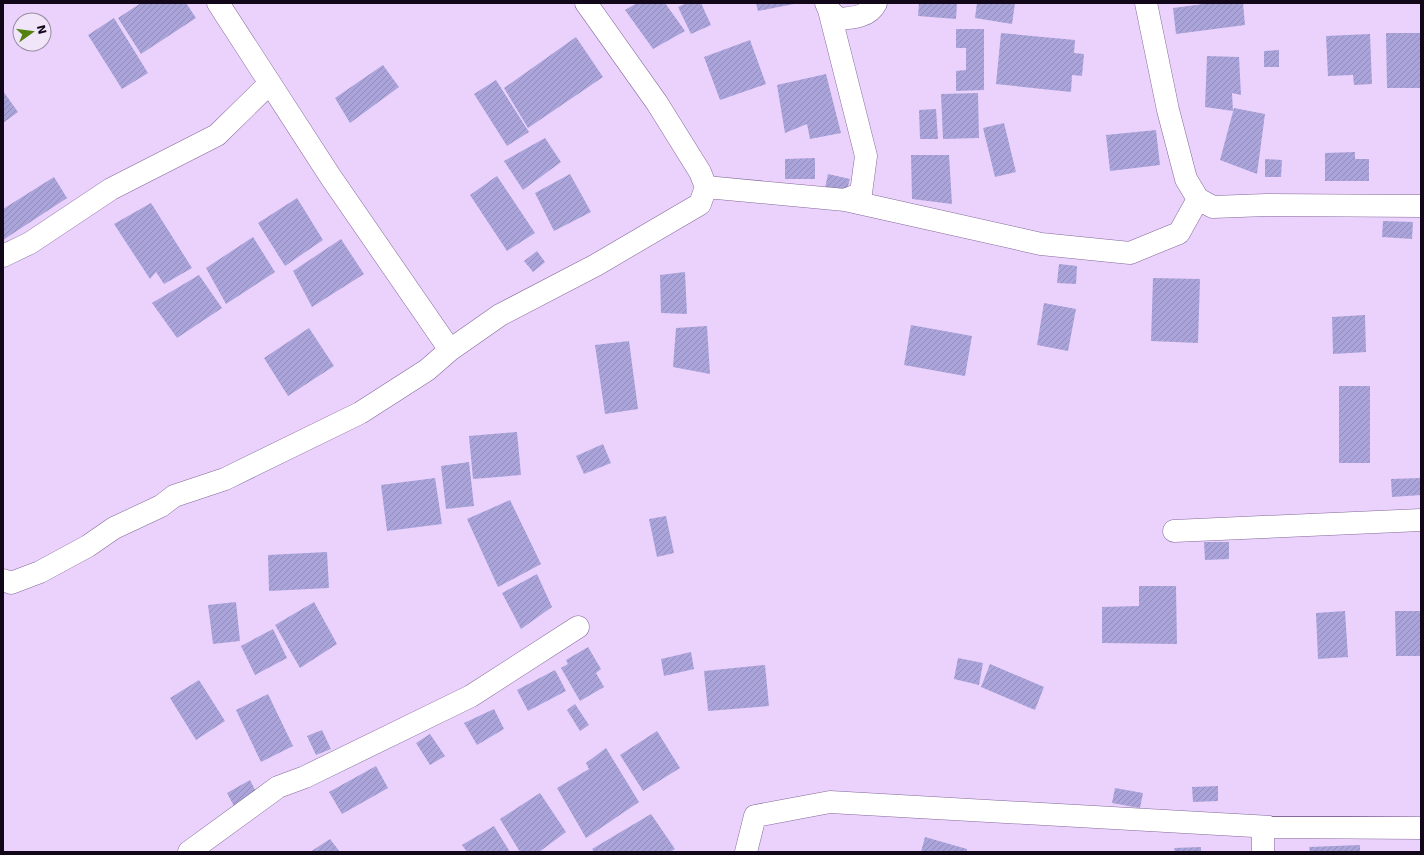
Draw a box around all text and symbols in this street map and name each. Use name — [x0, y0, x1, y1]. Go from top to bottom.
north arrow — [12, 12, 52, 52]
text: N — [34, 24, 49, 36]

